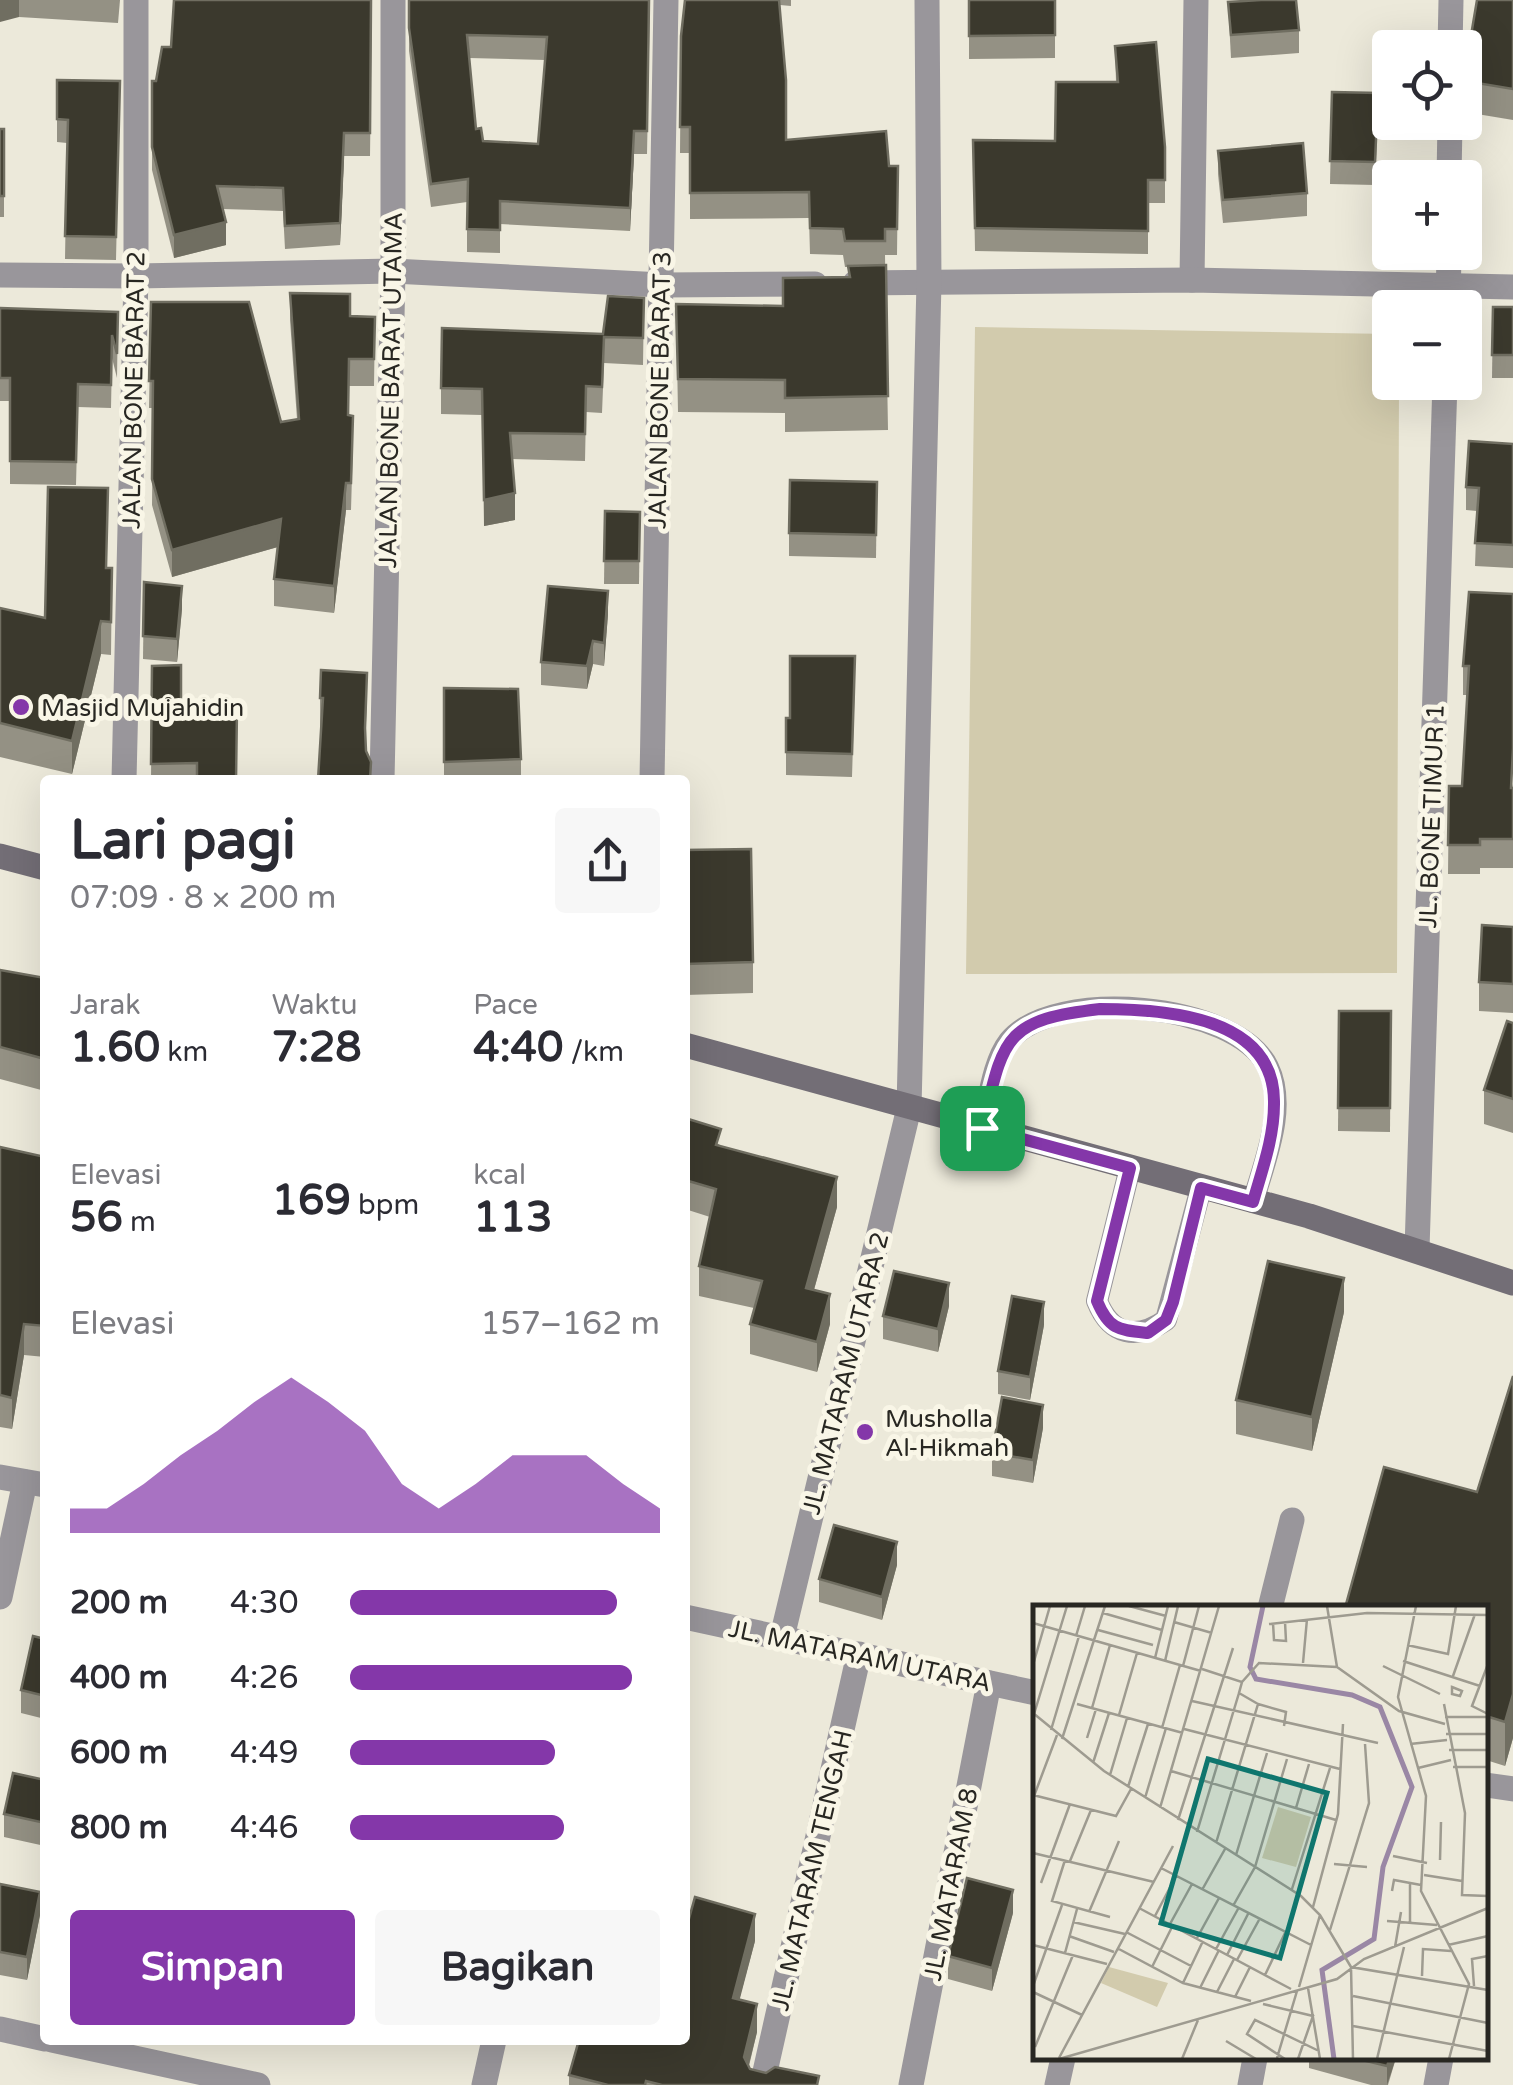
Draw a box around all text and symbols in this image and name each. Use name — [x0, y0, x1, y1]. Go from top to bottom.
map controls — [1372, 30, 1482, 400]
button: locate — [1372, 30, 1482, 140]
button: + — [1372, 160, 1482, 270]
street label: JALAN BONE BARAT UTAMA — [373, 212, 409, 568]
street label: JALAN BONE BARAT 2 — [117, 251, 151, 529]
street label: JALAN BONE BARAT 3 — [643, 251, 677, 529]
button: − — [1372, 290, 1482, 400]
place label: Masjid Mujahidin — [41, 693, 244, 723]
marker: Masjid Mujahidin — [10, 696, 32, 718]
street label: JL. BONE TIMUR 1 — [1413, 703, 1451, 929]
text: Lari pagi — [70, 808, 296, 874]
button: share — [555, 808, 660, 913]
text: 07:09 · 8 × 200 m — [70, 879, 336, 917]
text: Jarak — [70, 988, 141, 1022]
text: Waktu — [272, 988, 358, 1022]
text: Pace — [473, 988, 538, 1022]
text: 1.60 — [70, 1022, 160, 1073]
text: 7:28 — [272, 1022, 362, 1073]
text: 4:40 — [473, 1022, 563, 1073]
text: km — [160, 1035, 208, 1069]
text: /km — [563, 1035, 624, 1069]
pin — [940, 1086, 1025, 1171]
icon: arrive — [955, 1101, 1010, 1156]
text: Elevasi — [70, 1158, 161, 1192]
text: kcal — [473, 1158, 526, 1192]
text: 169 — [272, 1175, 351, 1226]
text: bpm — [351, 1188, 419, 1222]
text: 56 — [70, 1192, 123, 1243]
text: 113 — [473, 1192, 552, 1243]
text: m — [123, 1205, 156, 1239]
street label: JL. MATARAM UTARA 2 — [796, 1229, 896, 1517]
text: Elevasi — [70, 1305, 174, 1343]
text: 157–162 m — [480, 1305, 660, 1343]
place label: Musholla Al-Hikmah — [885, 1404, 1009, 1463]
marker: Musholla Al-Hikmah — [854, 1421, 876, 1443]
text: 200 m — [70, 1584, 168, 1622]
text: 4:30 — [230, 1584, 299, 1622]
inset map — [1033, 1605, 1488, 2060]
street label: JL. MATARAM UTARA — [726, 1614, 994, 1698]
text: 400 m — [70, 1659, 168, 1697]
text: 4:26 — [230, 1659, 299, 1697]
street label: JL. MATARAM TENGAH — [765, 1727, 859, 2014]
text: 600 m — [70, 1734, 168, 1772]
text: 4:49 — [230, 1734, 299, 1772]
street label: JL. MATARAM 8 — [918, 1785, 984, 1983]
text: 800 m — [70, 1809, 168, 1847]
text: 4:46 — [230, 1809, 299, 1847]
button: Simpan — [70, 1910, 355, 2025]
button: Bagikan — [375, 1910, 660, 2025]

